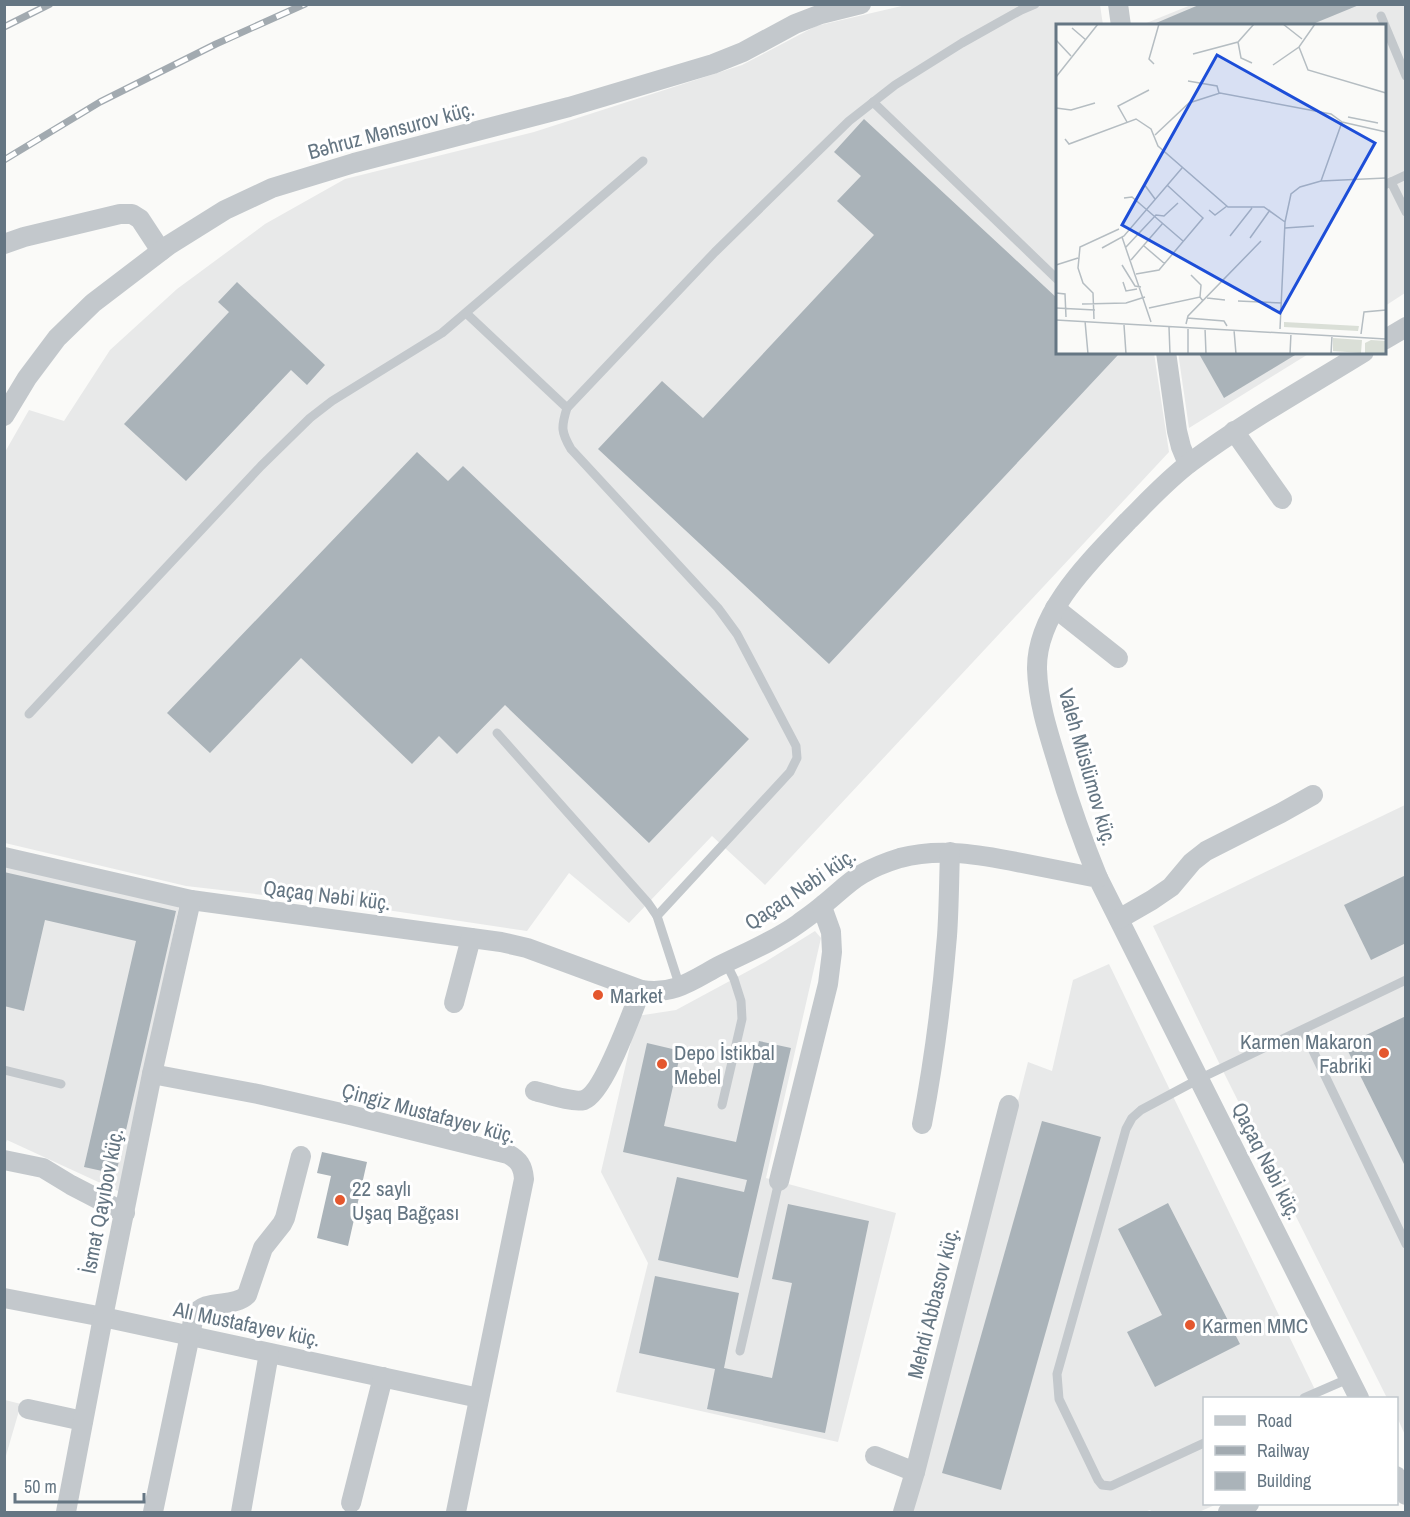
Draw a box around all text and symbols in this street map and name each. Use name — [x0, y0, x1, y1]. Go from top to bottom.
inset map — [1056, 24, 1386, 354]
street label: Bəhruz Mənsurov küç. — [305, 94, 477, 166]
street label: Valeh Müslümov küç. — [1052, 685, 1124, 849]
street label: Qaçaq Nəbi küç. — [739, 841, 861, 937]
street label: Qaçaq Nəbi küç. — [262, 873, 392, 917]
place label: Market — [610, 981, 663, 1010]
marker: Market — [591, 988, 605, 1002]
place label: Karmen Makaron Fabriki — [1240, 1027, 1372, 1080]
place label: Depo İstikbal Mebel — [674, 1038, 775, 1091]
marker: Karmen Makaron Fabriki — [1377, 1046, 1391, 1060]
marker: Depo İstikbal Mebel — [655, 1057, 669, 1071]
street label: Çingiz Mustafayev küç. — [339, 1076, 519, 1150]
street label: Qaçaq Nəbi küç. — [1225, 1097, 1309, 1225]
street label: İsmət Qayıbov küç. — [74, 1126, 130, 1276]
place label: 22 saylı Uşaq Bağçası — [352, 1174, 459, 1227]
marker: 22 saylı Uşaq Bağçası — [333, 1193, 347, 1207]
street label: Mehdi Abbasov küç. — [900, 1224, 966, 1382]
street label: Alı Mustafayev küç. — [170, 1294, 323, 1354]
place label: Karmen MMC — [1202, 1311, 1308, 1340]
marker: Karmen MMC — [1183, 1318, 1197, 1332]
legend — [1203, 1397, 1398, 1505]
text: Road — [1257, 1408, 1292, 1433]
text: Railway — [1257, 1438, 1310, 1463]
scale bar — [15, 1466, 144, 1504]
text: Building — [1257, 1468, 1312, 1493]
text: 50 m — [24, 1474, 57, 1499]

